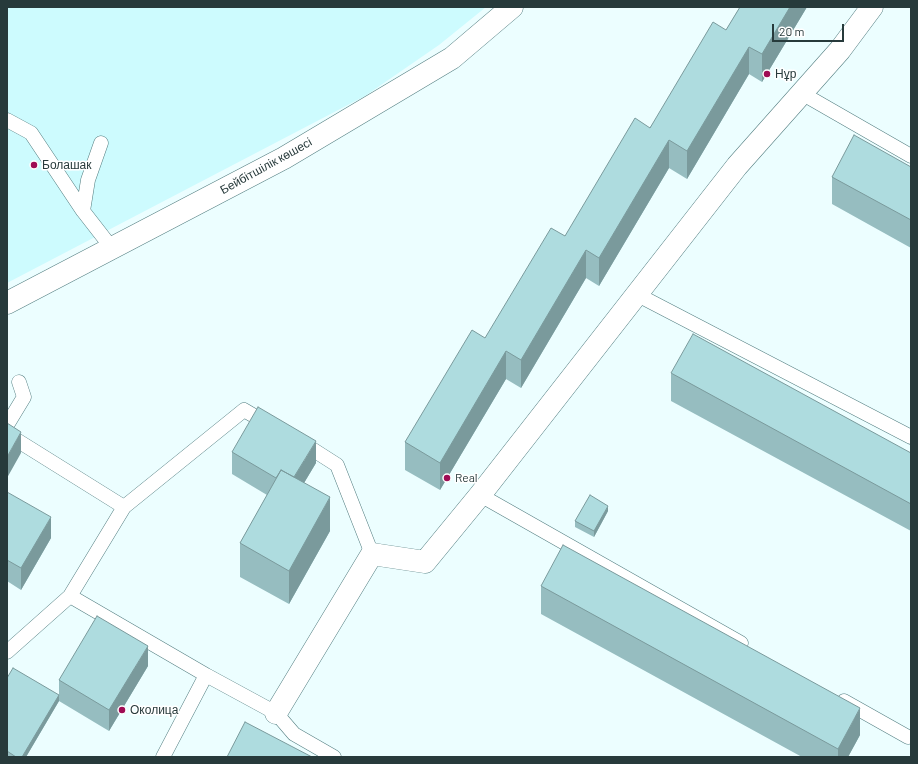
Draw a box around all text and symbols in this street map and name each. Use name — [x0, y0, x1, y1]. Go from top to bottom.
scale bar — [774, 16, 846, 42]
text: 20 m — [779, 24, 805, 38]
place label: Нұр — [775, 67, 796, 81]
marker: Нұр — [762, 69, 772, 79]
street label: Бейбітшілік көшесі — [218, 135, 314, 197]
place label: Болашак — [42, 158, 92, 172]
marker: Болашак — [29, 160, 39, 170]
place label: Real — [455, 471, 478, 485]
marker: Real — [442, 473, 452, 483]
place label: Околица — [130, 703, 178, 717]
marker: Околица — [117, 705, 127, 715]

